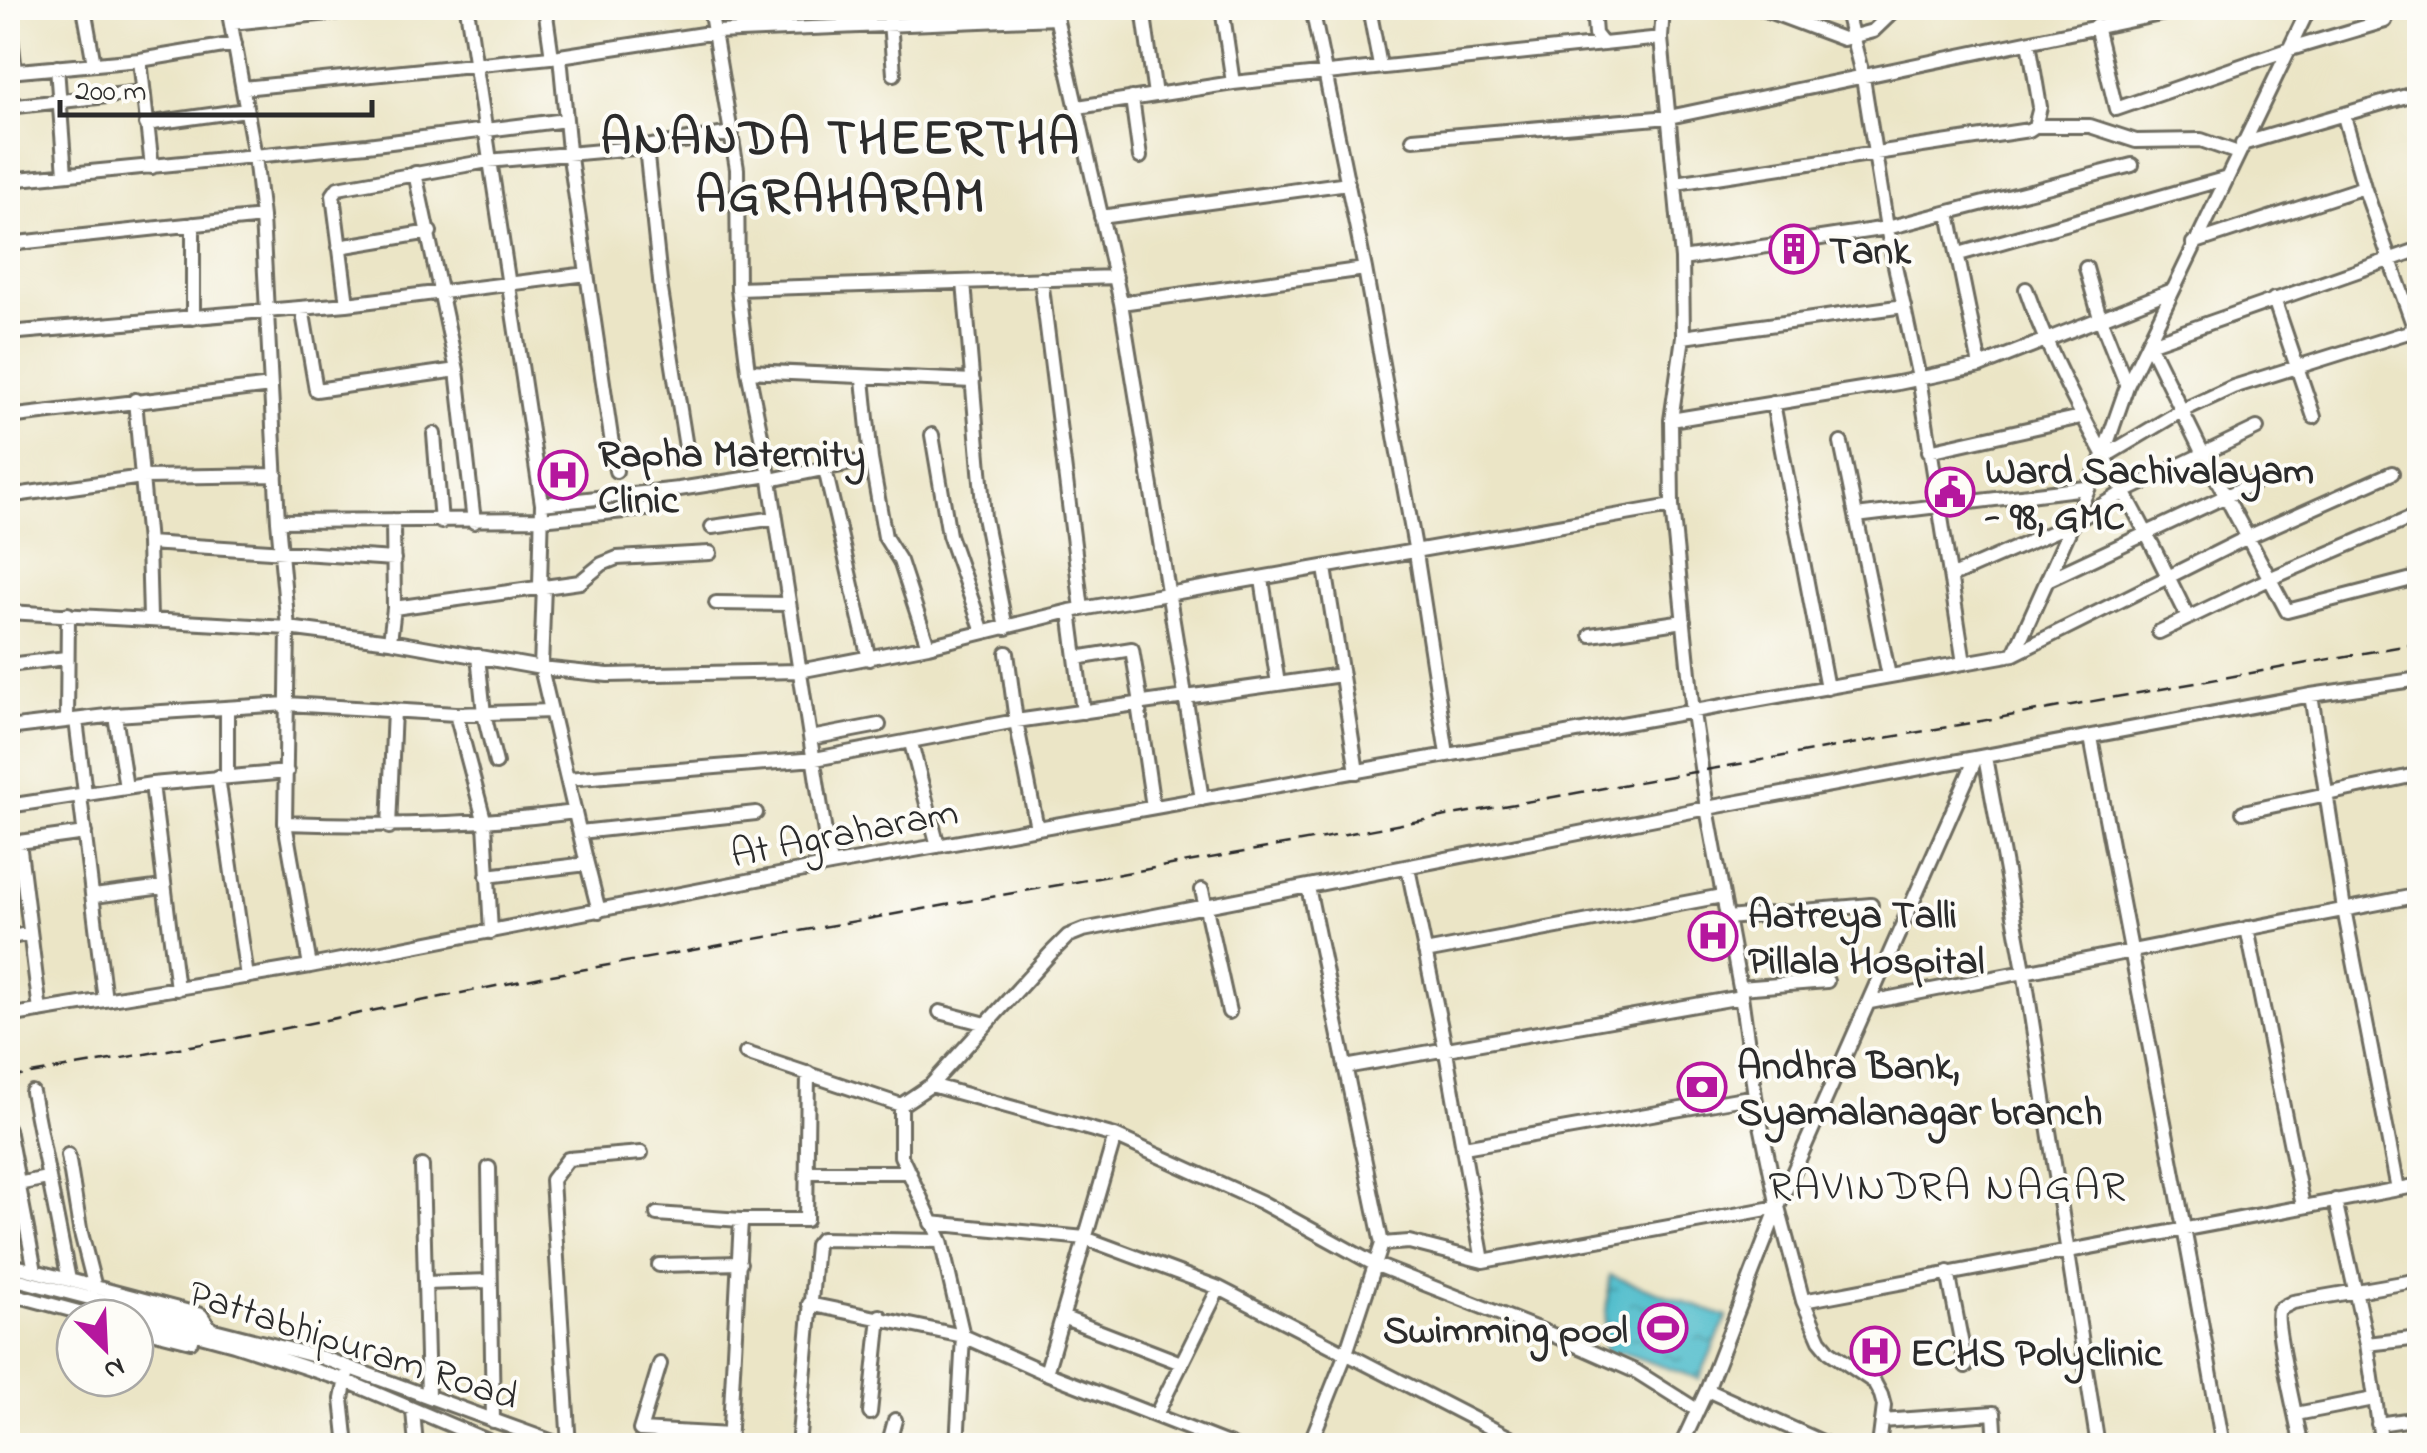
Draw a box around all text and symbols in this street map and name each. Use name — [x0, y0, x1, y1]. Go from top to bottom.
scale bar — [60, 55, 372, 117]
text: 200 m — [75, 71, 147, 115]
district label: ANANDA THEERTHA AGRAHARAM — [600, 104, 1082, 235]
building icon: Tank — [1768, 223, 1820, 275]
place label: Tank — [1829, 224, 1912, 283]
place label: Rapha Maternity Clinic — [598, 427, 865, 532]
place label: Ward Sachivalayam - 98, GMC — [1984, 444, 2314, 549]
hospital icon: Rapha Maternity Clinic — [537, 449, 589, 501]
public building icon: Ward Sachivalayam - 98, GMC — [1924, 466, 1976, 518]
street label: At Agraharam — [726, 784, 964, 886]
place label: Aatreya Talli Pillala Hospital — [1748, 888, 1984, 993]
hospital icon: Aatreya Talli Pillala Hospital — [1687, 910, 1739, 962]
place label: Andhra Bank, Syamalanagar branch — [1737, 1039, 2102, 1144]
bank icon: Andhra Bank, Syamalanagar branch — [1676, 1061, 1728, 1113]
district label: RAVINDRA NAGAR — [1768, 1158, 2128, 1219]
street label: Pattabhipuram Road — [180, 1266, 525, 1428]
north arrow — [55, 1298, 155, 1398]
sports icon: Swimming pool — [1637, 1302, 1689, 1354]
place label: Swimming pool — [1383, 1303, 1628, 1362]
hospital icon: ECHS Polyclinic — [1849, 1325, 1901, 1377]
place label: ECHS Polyclinic — [1910, 1326, 2163, 1385]
text: N — [97, 1345, 131, 1390]

